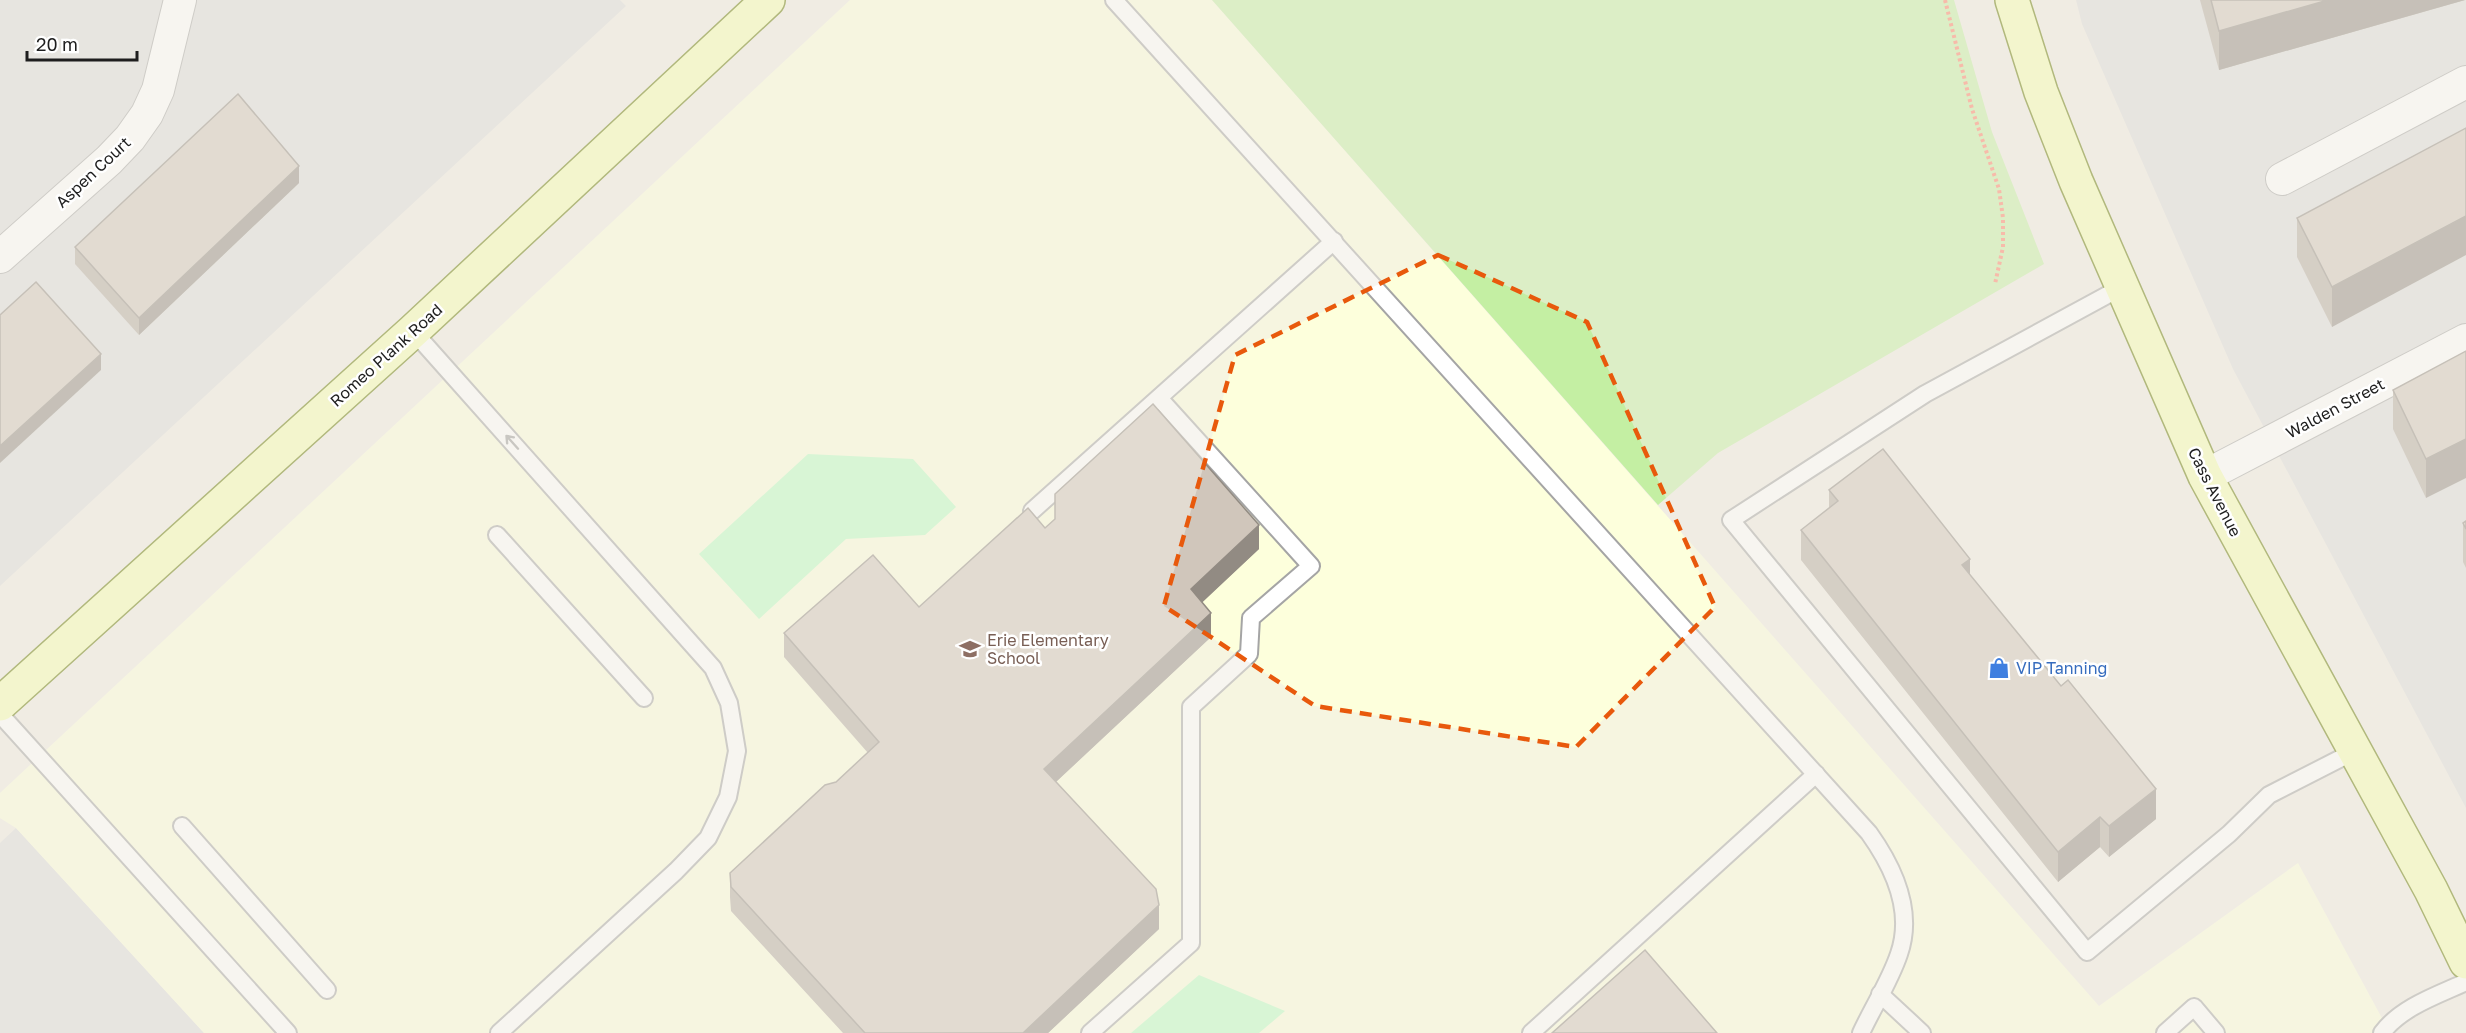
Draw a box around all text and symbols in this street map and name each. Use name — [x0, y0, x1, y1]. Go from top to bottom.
scale bar — [27, 24, 136, 62]
text: 20 m — [36, 33, 78, 55]
street label: Aspen Court — [51, 132, 135, 212]
street label: Romeo Plank Road — [326, 299, 446, 411]
street label: Walden Street — [2282, 374, 2388, 442]
one-way arrow — [505, 435, 519, 450]
street label: Cass Avenue — [2184, 444, 2246, 540]
place label: Erie Elementary School — [987, 630, 1109, 668]
school or university icon: Erie Elementary School — [958, 637, 982, 661]
shop icon: VIP Tanning — [1987, 656, 2011, 680]
place label: VIP Tanning — [2016, 658, 2107, 678]

